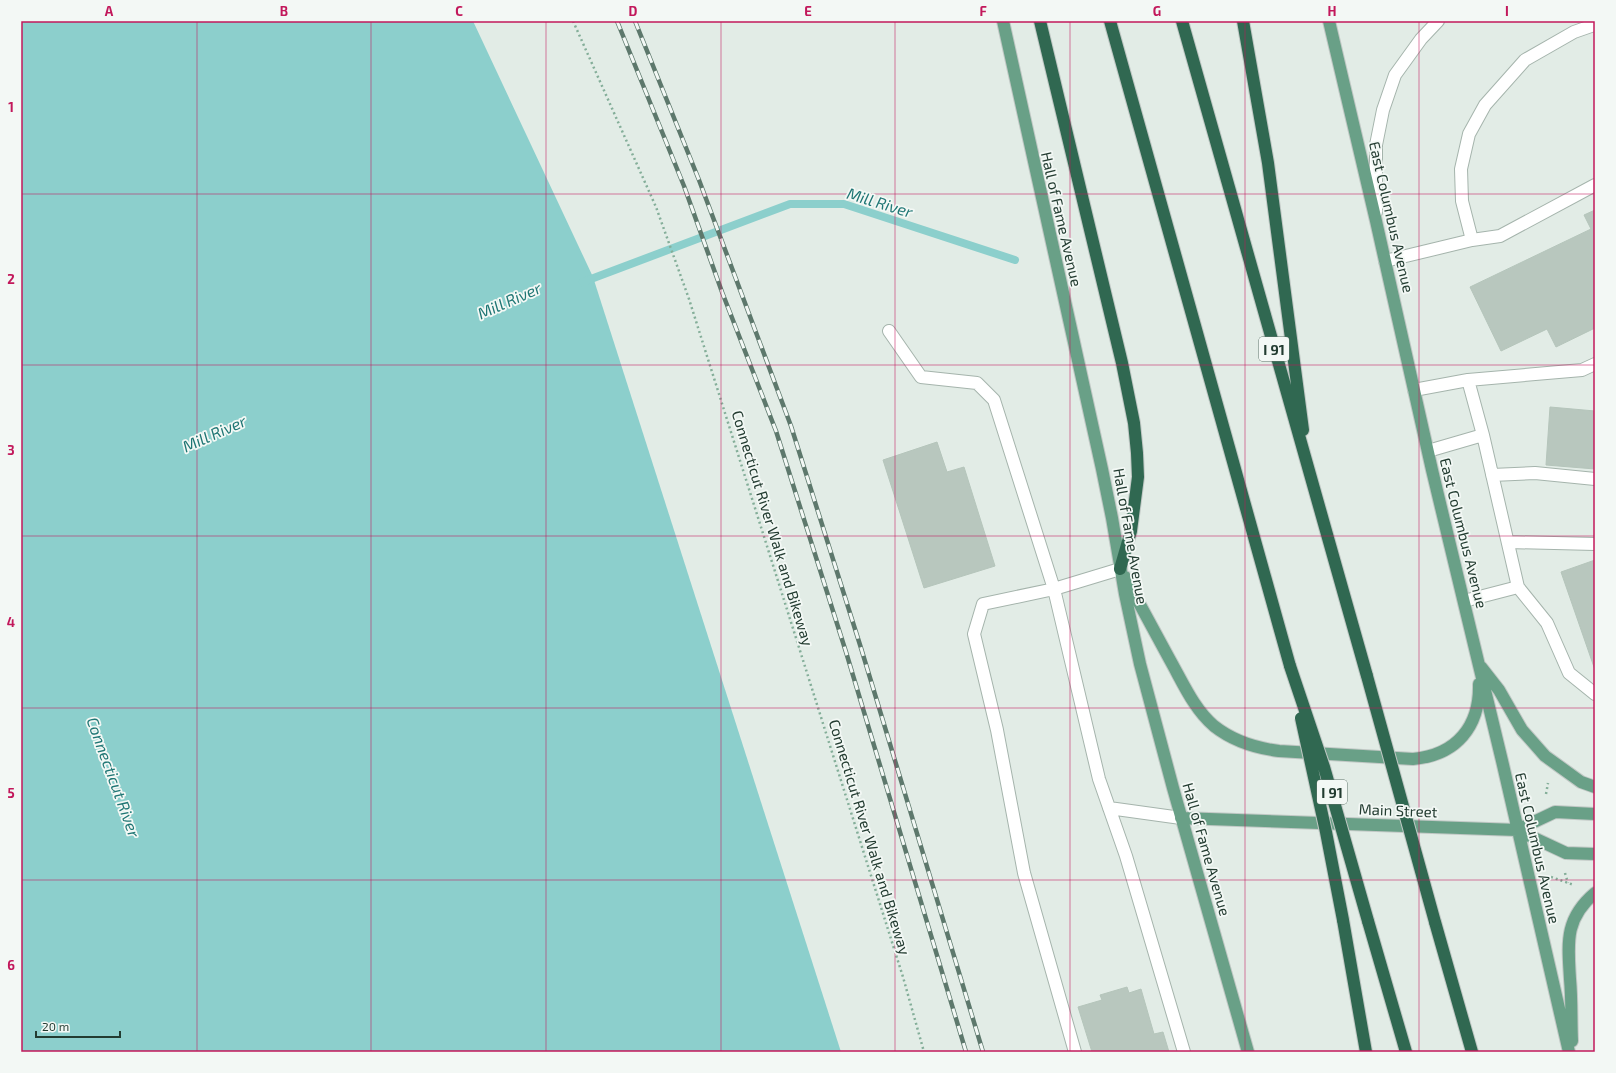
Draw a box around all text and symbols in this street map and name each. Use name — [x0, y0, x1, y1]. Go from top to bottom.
text: A — [105, 3, 114, 19]
text: B — [280, 3, 288, 19]
text: C — [455, 3, 463, 19]
text: D — [629, 3, 638, 19]
text: E — [804, 3, 812, 19]
text: F — [979, 3, 987, 19]
text: G — [1153, 3, 1161, 19]
text: H — [1328, 3, 1337, 19]
text: I — [1505, 3, 1509, 19]
text: 1 — [8, 99, 14, 115]
street label: East Columbus Avenue — [1366, 140, 1418, 294]
street label: Hall of Fame Avenue — [1038, 150, 1086, 288]
water label: Mill River — [845, 183, 916, 221]
text: 2 — [7, 271, 15, 287]
water label: Mill River — [474, 277, 544, 322]
road number: I 91 — [1259, 337, 1289, 361]
street label: Connecticut River Walk and Bikeway — [729, 408, 818, 648]
water label: Mill River — [179, 410, 249, 455]
text: 3 — [7, 442, 15, 458]
street label: East Columbus Avenue — [1437, 456, 1491, 610]
street label: Hall of Fame Avenue — [1110, 467, 1152, 605]
text: 4 — [7, 614, 15, 630]
water label: Connecticut River — [83, 714, 145, 840]
street label: Connecticut River Walk and Bikeway — [826, 717, 915, 957]
street label: East Columbus Avenue — [1512, 771, 1564, 925]
street label: Hall of Fame Avenue — [1179, 780, 1235, 918]
road number: I 91 — [1317, 780, 1347, 804]
text: 5 — [7, 785, 15, 801]
street label: Main Street — [1358, 800, 1438, 820]
text: 6 — [7, 957, 15, 973]
scale bar — [36, 1013, 120, 1039]
text: 20 m — [42, 1019, 69, 1033]

